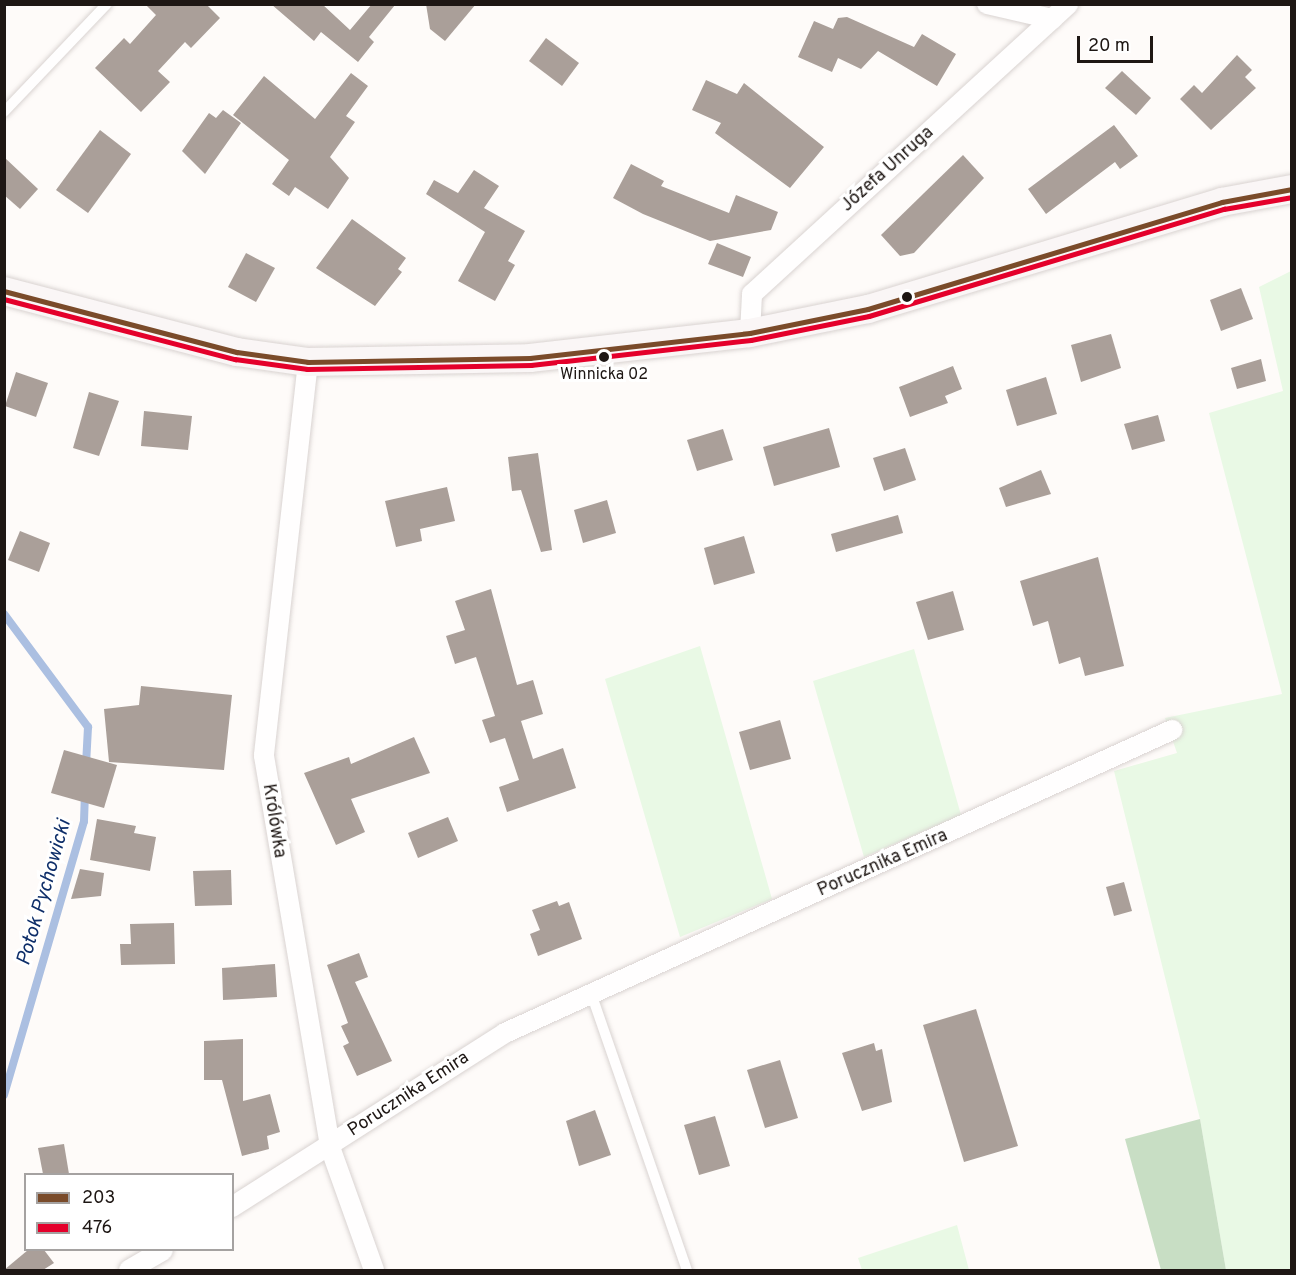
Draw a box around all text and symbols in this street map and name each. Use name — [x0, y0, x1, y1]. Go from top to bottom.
scale bar — [1080, 24, 1156, 62]
text: 20 m — [1088, 35, 1130, 58]
street label: Józefa Unruga — [837, 123, 939, 217]
unlabelled marker — [901, 291, 913, 303]
marker: Winnicka 02 — [598, 351, 610, 363]
place label: Winnicka 02 — [560, 365, 648, 385]
street label: Królówka — [256, 782, 290, 860]
water label: Potok Pychowicki — [13, 817, 77, 969]
street label: Porucznika Emira — [815, 826, 951, 902]
street label: Porucznika Emira — [344, 1048, 474, 1142]
legend — [24, 1173, 234, 1251]
text: 203 — [82, 1187, 115, 1210]
text: 476 — [82, 1217, 112, 1240]

